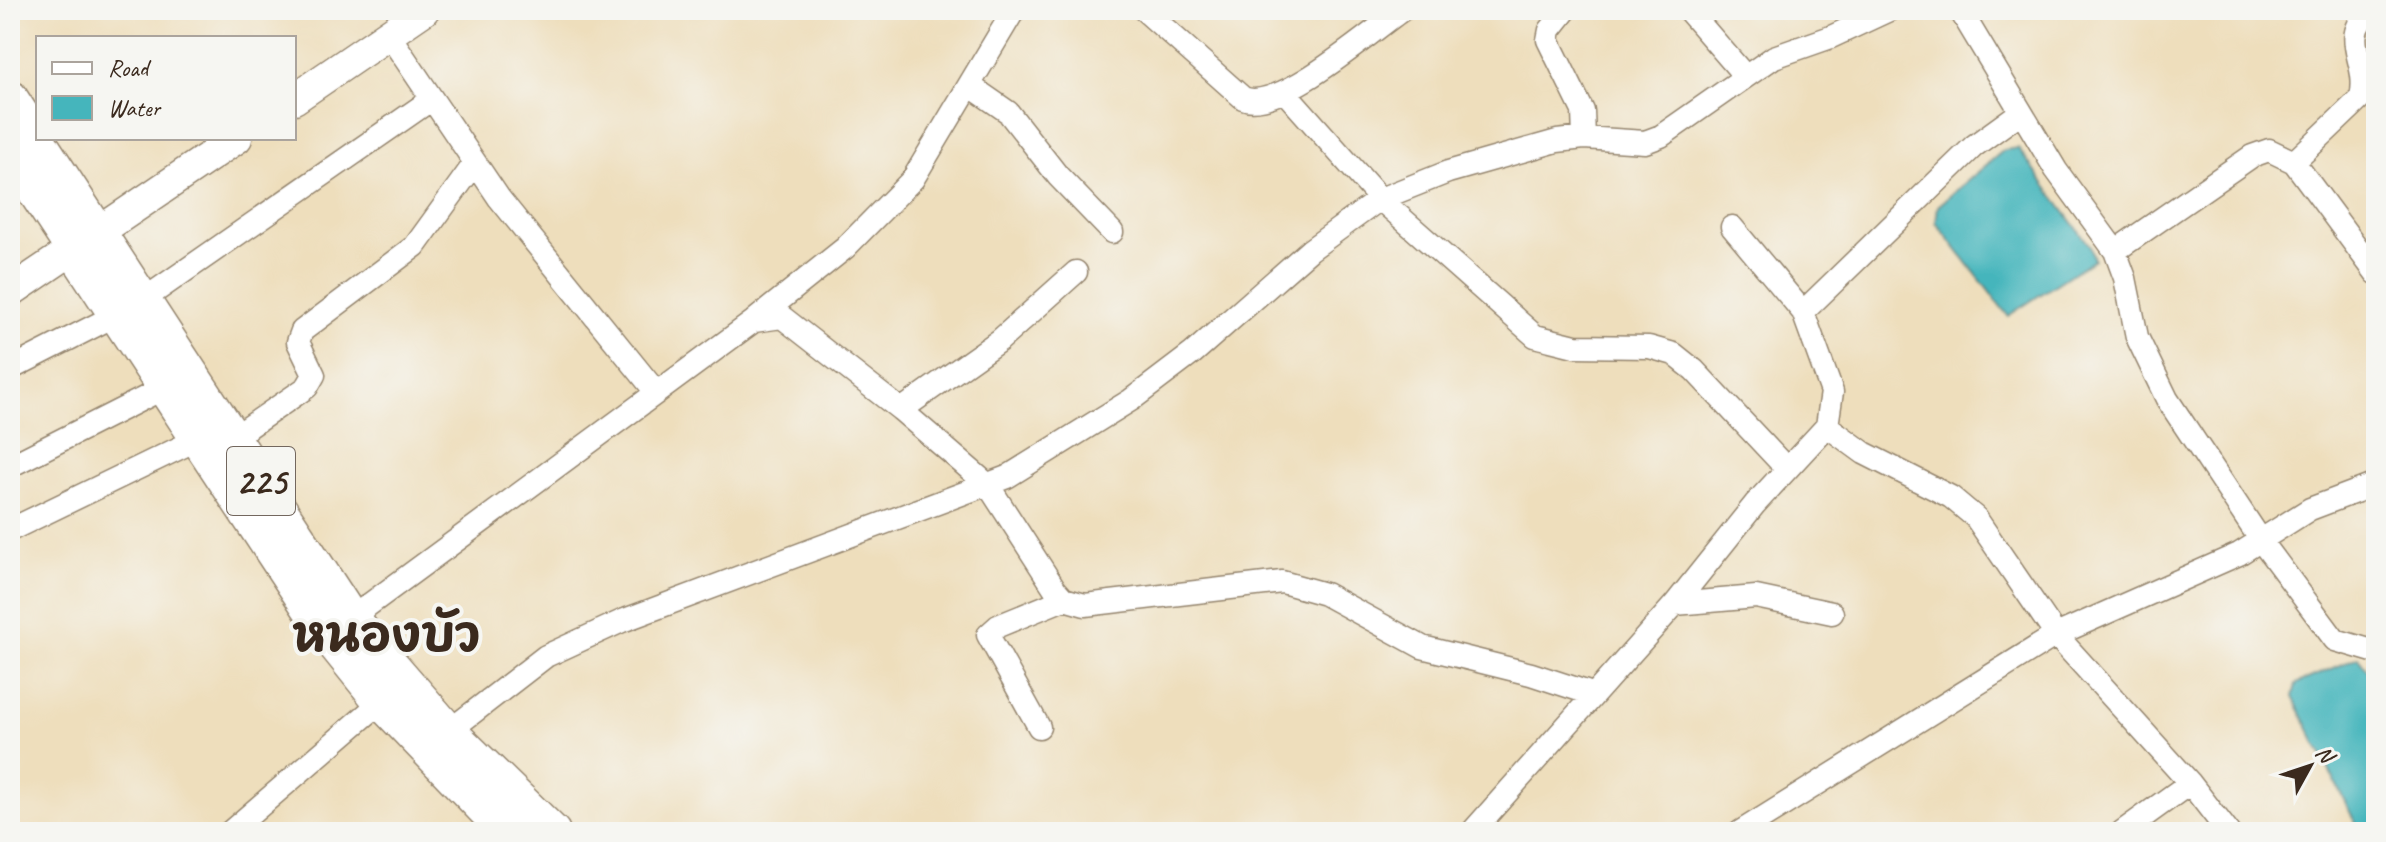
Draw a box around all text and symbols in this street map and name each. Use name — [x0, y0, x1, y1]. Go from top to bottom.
legend — [36, 36, 296, 140]
text: Road — [108, 53, 152, 83]
text: Water — [108, 93, 163, 123]
road number: 225 — [227, 447, 295, 515]
district label: หนองบัว — [292, 605, 480, 665]
north arrow — [2270, 726, 2350, 806]
text: N — [2309, 740, 2342, 771]

